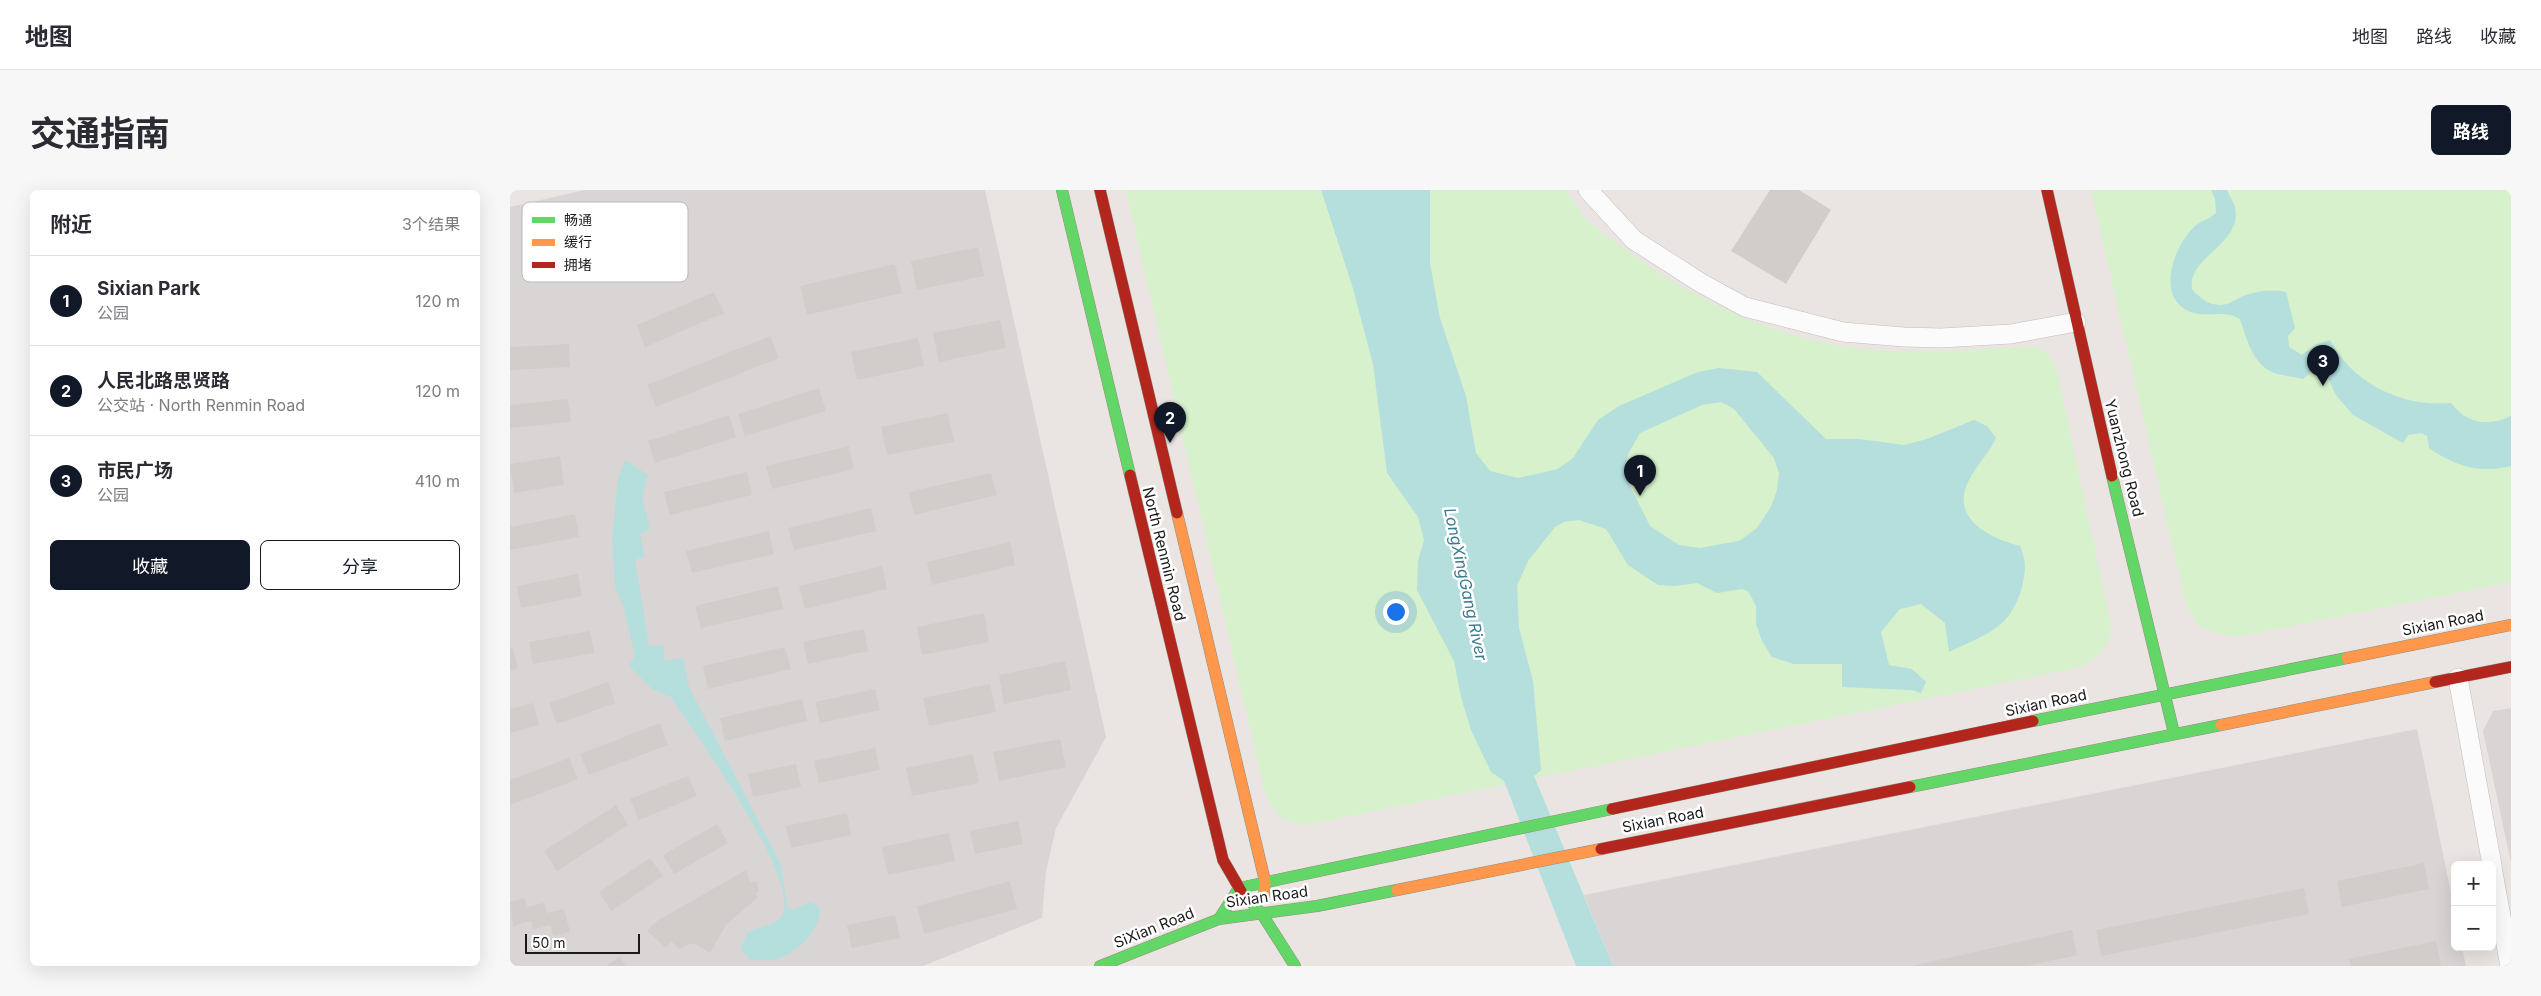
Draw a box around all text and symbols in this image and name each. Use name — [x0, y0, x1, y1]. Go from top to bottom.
text: 地图 — [25, 22, 73, 51]
text: 地图 — [2352, 26, 2388, 47]
text: 路线 — [2416, 26, 2452, 47]
text: 收藏 — [2480, 26, 2516, 47]
button: 路线 — [2431, 105, 2511, 155]
text: 交通指南 — [30, 112, 170, 154]
legend — [522, 202, 688, 282]
text: 畅通 — [564, 211, 592, 228]
text: 附近 — [50, 212, 92, 237]
text: 3个结果 — [402, 214, 460, 234]
text: 缓行 — [564, 233, 592, 250]
text: 拥堵 — [564, 256, 592, 273]
text: Sixian Park — [97, 277, 200, 300]
text: 1 — [63, 291, 69, 311]
text: 120 m — [415, 291, 460, 311]
text: 公园 — [97, 303, 129, 323]
pin: 3 — [2307, 345, 2339, 386]
text: 人民北路思贤路 — [97, 369, 230, 392]
text: 2 — [61, 381, 71, 401]
text: 120 m — [415, 381, 460, 401]
text: 公交站 · North Renmin Road — [97, 395, 305, 415]
street label: Yuanzhong Road — [2101, 397, 2148, 519]
pin: 2 — [1154, 402, 1186, 443]
pin: 1 — [1624, 455, 1656, 496]
text: 市民广场 — [97, 459, 173, 482]
text: 3 — [61, 471, 71, 491]
text: 410 m — [415, 471, 460, 491]
text: 公园 — [97, 485, 129, 505]
street label: North Renmin Road — [1139, 485, 1190, 623]
water label: LongXingGang River — [1440, 506, 1492, 663]
button: 收藏 — [50, 540, 250, 590]
button: 分享 — [260, 540, 460, 590]
your location — [1383, 599, 1409, 625]
street label: Sixian Road — [2400, 605, 2485, 640]
street label: Sixian Road — [2003, 685, 2088, 720]
street label: Sixian Road — [1620, 802, 1705, 837]
map controls — [2451, 861, 2496, 951]
button: + — [2451, 861, 2496, 906]
street label: Sixian Road — [1225, 881, 1309, 912]
street label: SiXian Road — [1111, 903, 1197, 952]
button: − — [2451, 906, 2496, 951]
scale bar — [525, 931, 640, 954]
text: 50 m — [532, 934, 566, 951]

